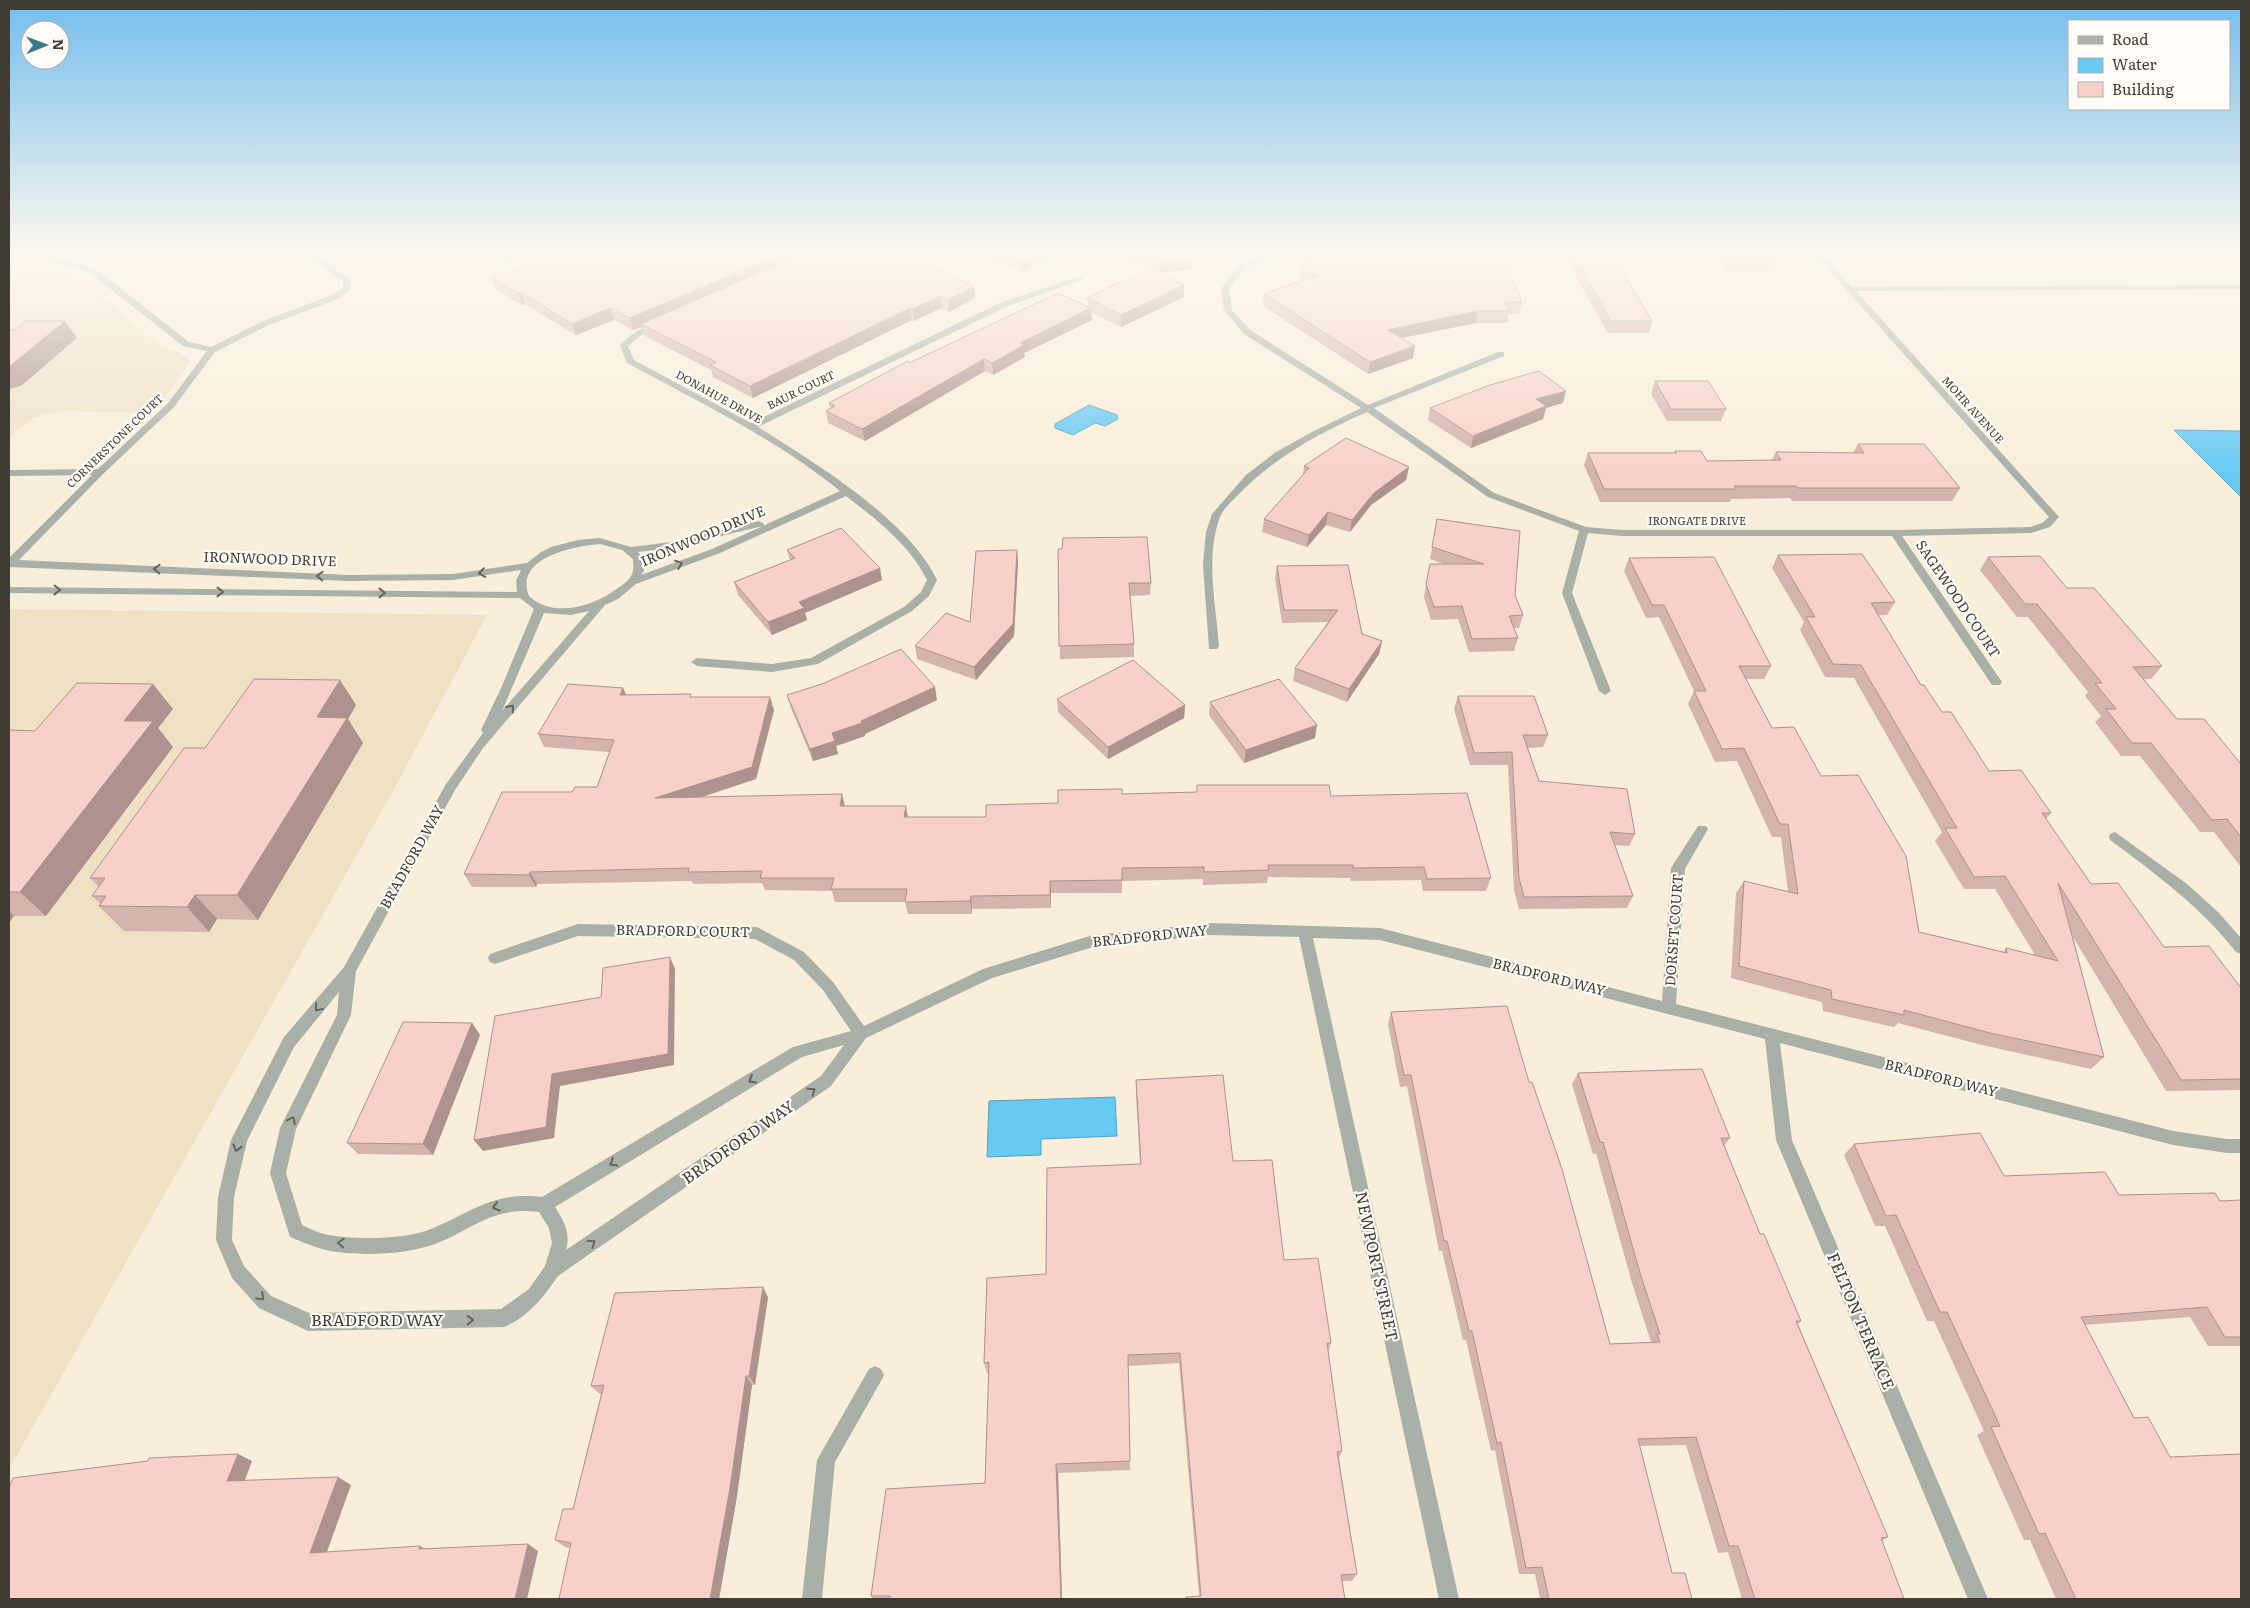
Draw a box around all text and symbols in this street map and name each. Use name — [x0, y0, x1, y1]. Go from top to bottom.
north arrow — [20, 20, 70, 70]
legend — [2068, 20, 2230, 110]
text: Road — [2112, 27, 2148, 50]
text: N — [49, 39, 69, 51]
text: Water — [2112, 52, 2157, 75]
text: Building — [2112, 77, 2174, 100]
street label: DONAHUE DRIVE — [673, 366, 766, 427]
street label: BAUR COURT — [764, 366, 837, 412]
street label: MOHR AVENUE — [1939, 372, 2008, 447]
street label: CORNERSTONE COURT — [62, 390, 166, 491]
street label: IRONWOOD DRIVE — [637, 500, 768, 570]
street label: IRONGATE DRIVE — [1648, 512, 1746, 528]
street label: SAGEWOOD COURT — [1912, 536, 2006, 661]
street label: IRONWOOD DRIVE — [203, 546, 337, 570]
one-way arrow — [675, 560, 683, 570]
one-way arrow — [153, 564, 161, 575]
one-way arrow — [477, 567, 485, 578]
one-way arrow — [315, 571, 323, 582]
one-way arrow — [54, 585, 62, 595]
one-way arrow — [216, 587, 224, 597]
one-way arrow — [379, 588, 387, 598]
one-way arrow — [505, 705, 514, 714]
street label: BRADFORD WAY — [374, 801, 448, 912]
street label: DORSET COURT — [1659, 873, 1687, 987]
street label: BRADFORD COURT — [616, 919, 750, 941]
street label: BRADFORD WAY — [1091, 919, 1208, 951]
street label: BRADFORD WAY — [1491, 952, 1608, 1000]
one-way arrow — [315, 1002, 323, 1011]
street label: BRADFORD WAY — [1883, 1053, 2000, 1101]
one-way arrow — [749, 1073, 758, 1083]
one-way arrow — [806, 1088, 816, 1097]
street label: BRADFORD WAY — [676, 1093, 799, 1189]
one-way arrow — [286, 1116, 296, 1125]
one-way arrow — [232, 1144, 243, 1153]
one-way arrow — [609, 1157, 618, 1167]
street label: NEWPORT STREET — [1350, 1189, 1406, 1343]
one-way arrow — [493, 1202, 501, 1212]
one-way arrow — [337, 1237, 345, 1248]
one-way arrow — [586, 1240, 596, 1249]
street label: FELTON TERRACE — [1822, 1248, 1902, 1393]
one-way arrow — [255, 1291, 264, 1300]
street label: BRADFORD WAY — [311, 1307, 444, 1331]
one-way arrow — [466, 1314, 474, 1325]

